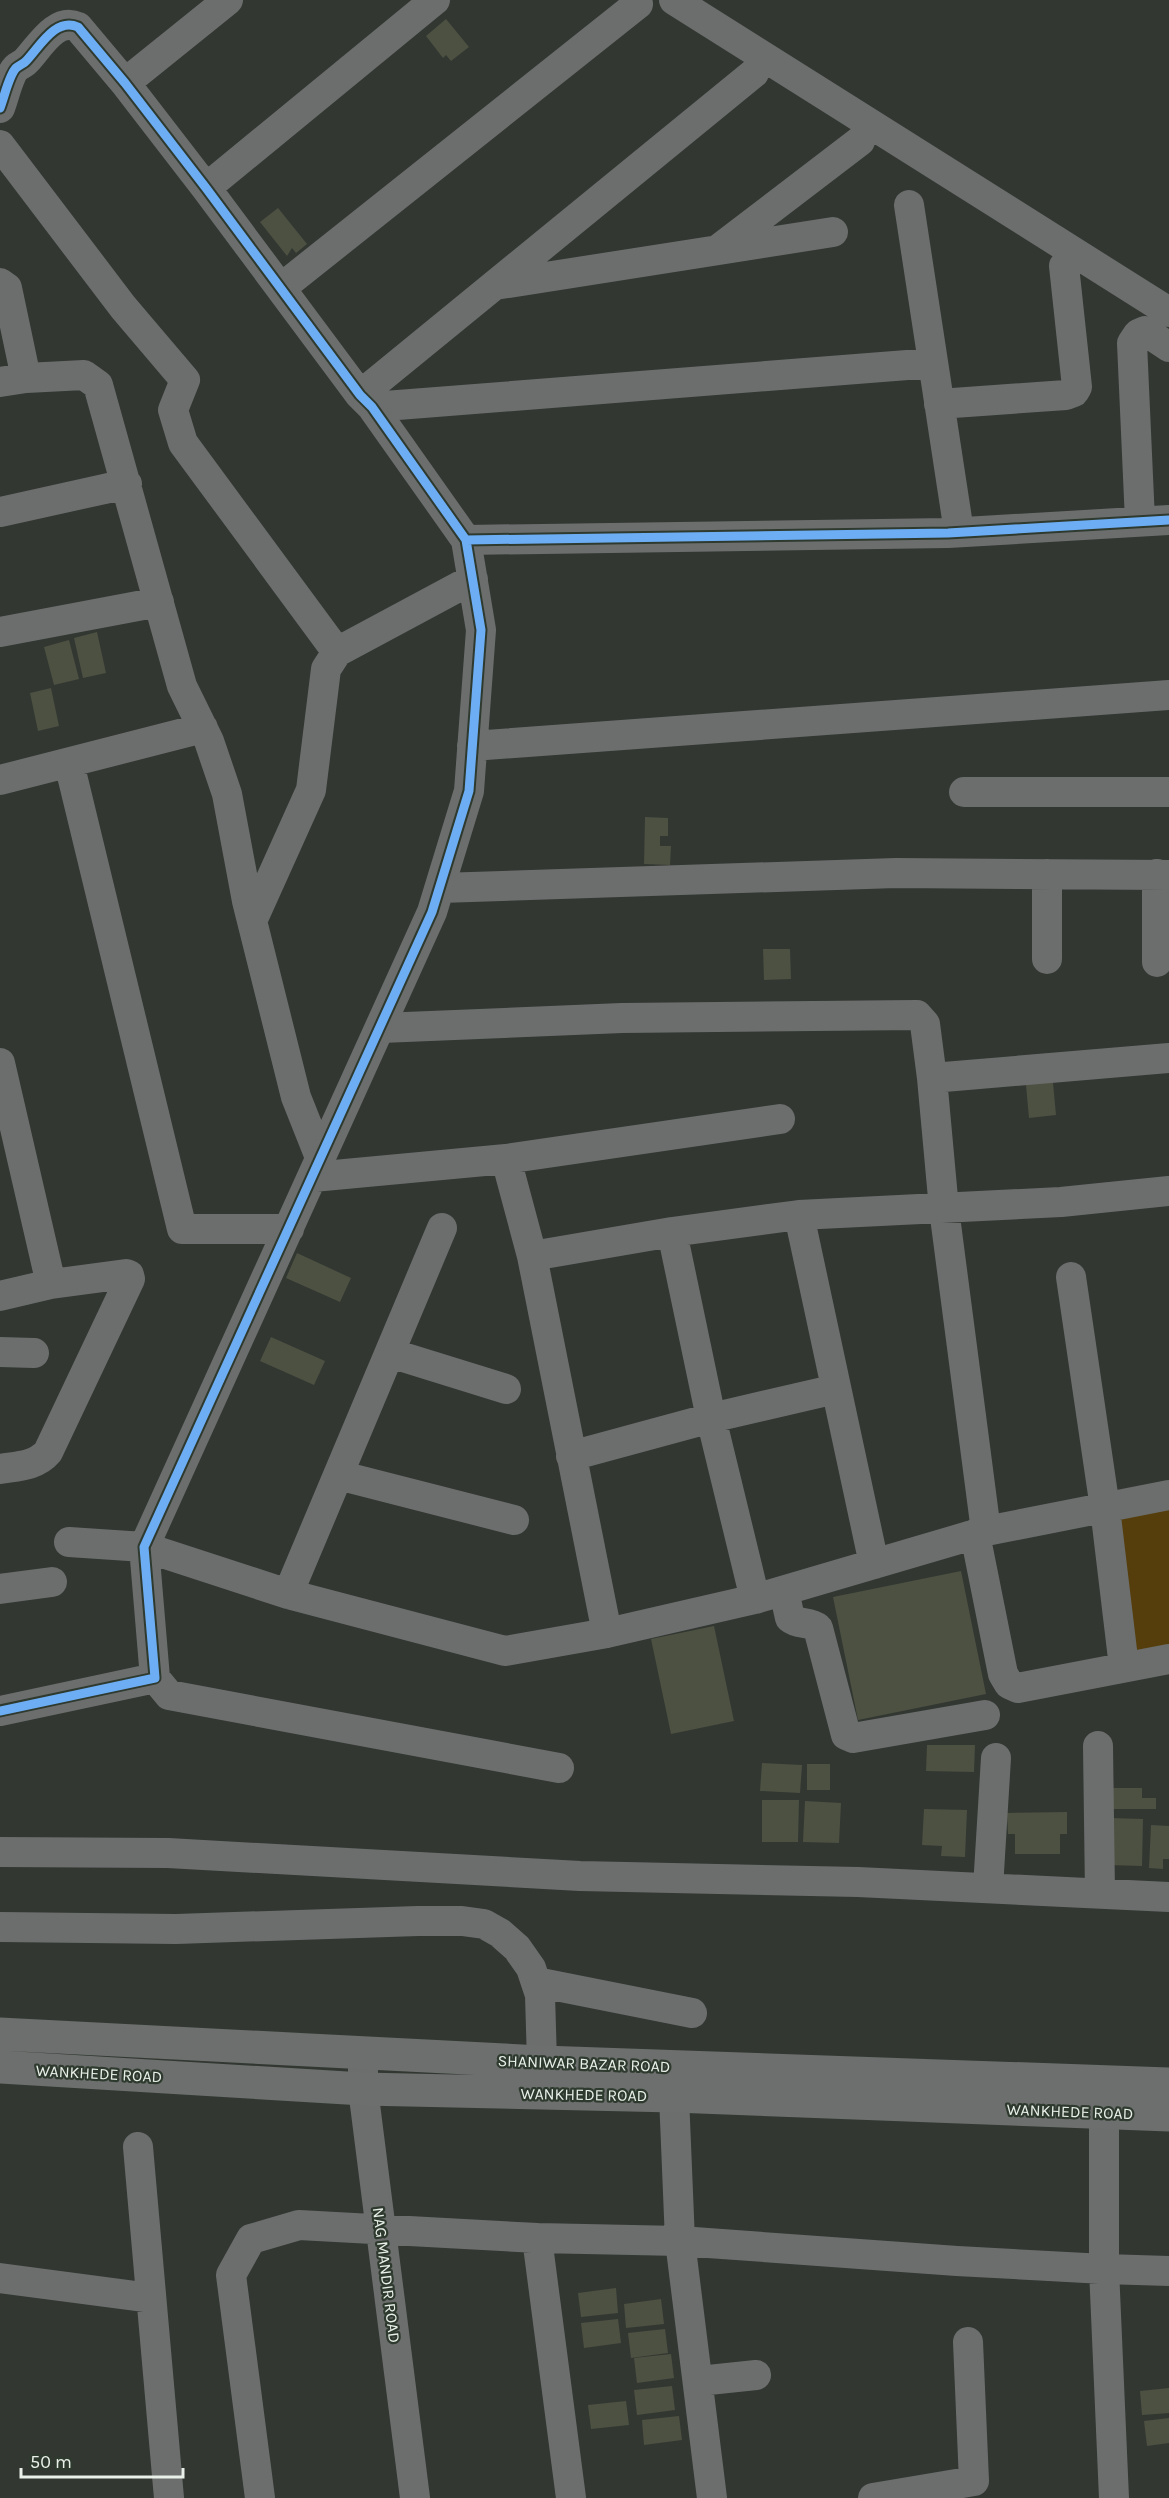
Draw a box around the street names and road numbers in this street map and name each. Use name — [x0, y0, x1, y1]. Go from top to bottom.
street label: SHANIWAR BAZAR ROAD — [497, 2051, 671, 2076]
street label: WANKHEDE ROAD — [35, 2061, 163, 2086]
street label: WANKHEDE ROAD — [521, 2084, 647, 2105]
street label: WANKHEDE ROAD — [1006, 2100, 1134, 2123]
street label: NAG MANDIR ROAD — [369, 2206, 404, 2344]

